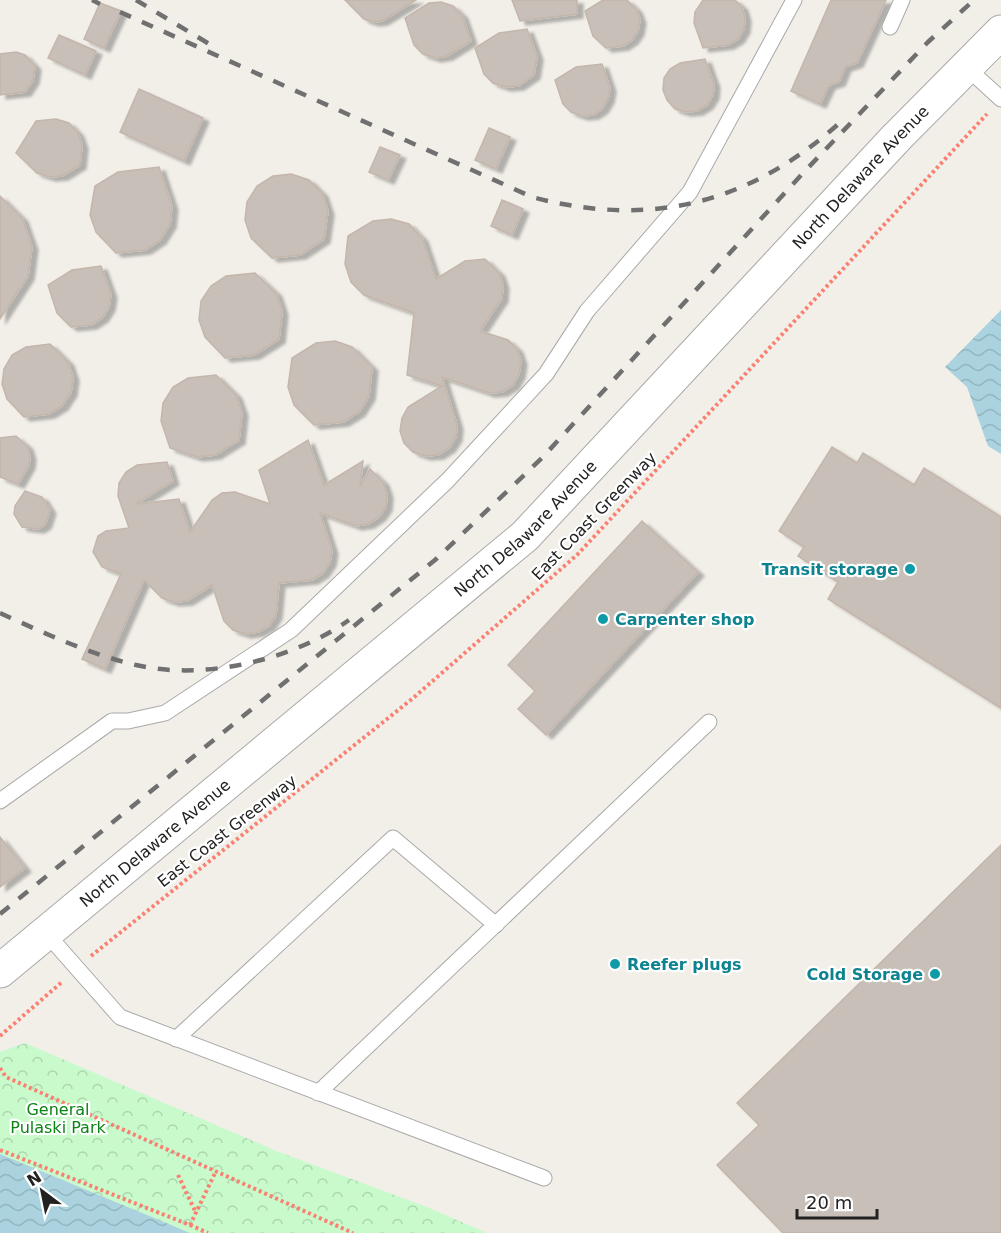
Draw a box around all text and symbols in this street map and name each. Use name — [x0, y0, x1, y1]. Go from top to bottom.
street label: North Delaware Avenue — [788, 101, 932, 253]
street label: East Coast Greenway — [528, 448, 660, 584]
street label: North Delaware Avenue — [450, 456, 600, 601]
place label: Transit storage — [761, 560, 898, 579]
marker: Transit storage — [903, 562, 917, 576]
place label: Carpenter shop — [615, 610, 754, 629]
marker: Carpenter shop — [596, 612, 610, 626]
street label: East Coast Greenway — [154, 771, 300, 891]
street label: North Delaware Avenue — [76, 775, 234, 911]
place label: Reefer plugs — [627, 955, 742, 974]
marker: Reefer plugs — [608, 957, 622, 971]
place label: Cold Storage — [807, 965, 923, 984]
marker: Cold Storage — [928, 967, 942, 981]
park label: General Pulaski Park — [10, 1100, 106, 1137]
north arrow — [12, 1161, 72, 1221]
text: N — [24, 1167, 45, 1190]
scale bar — [797, 1182, 876, 1220]
text: 20 m — [806, 1192, 852, 1213]

